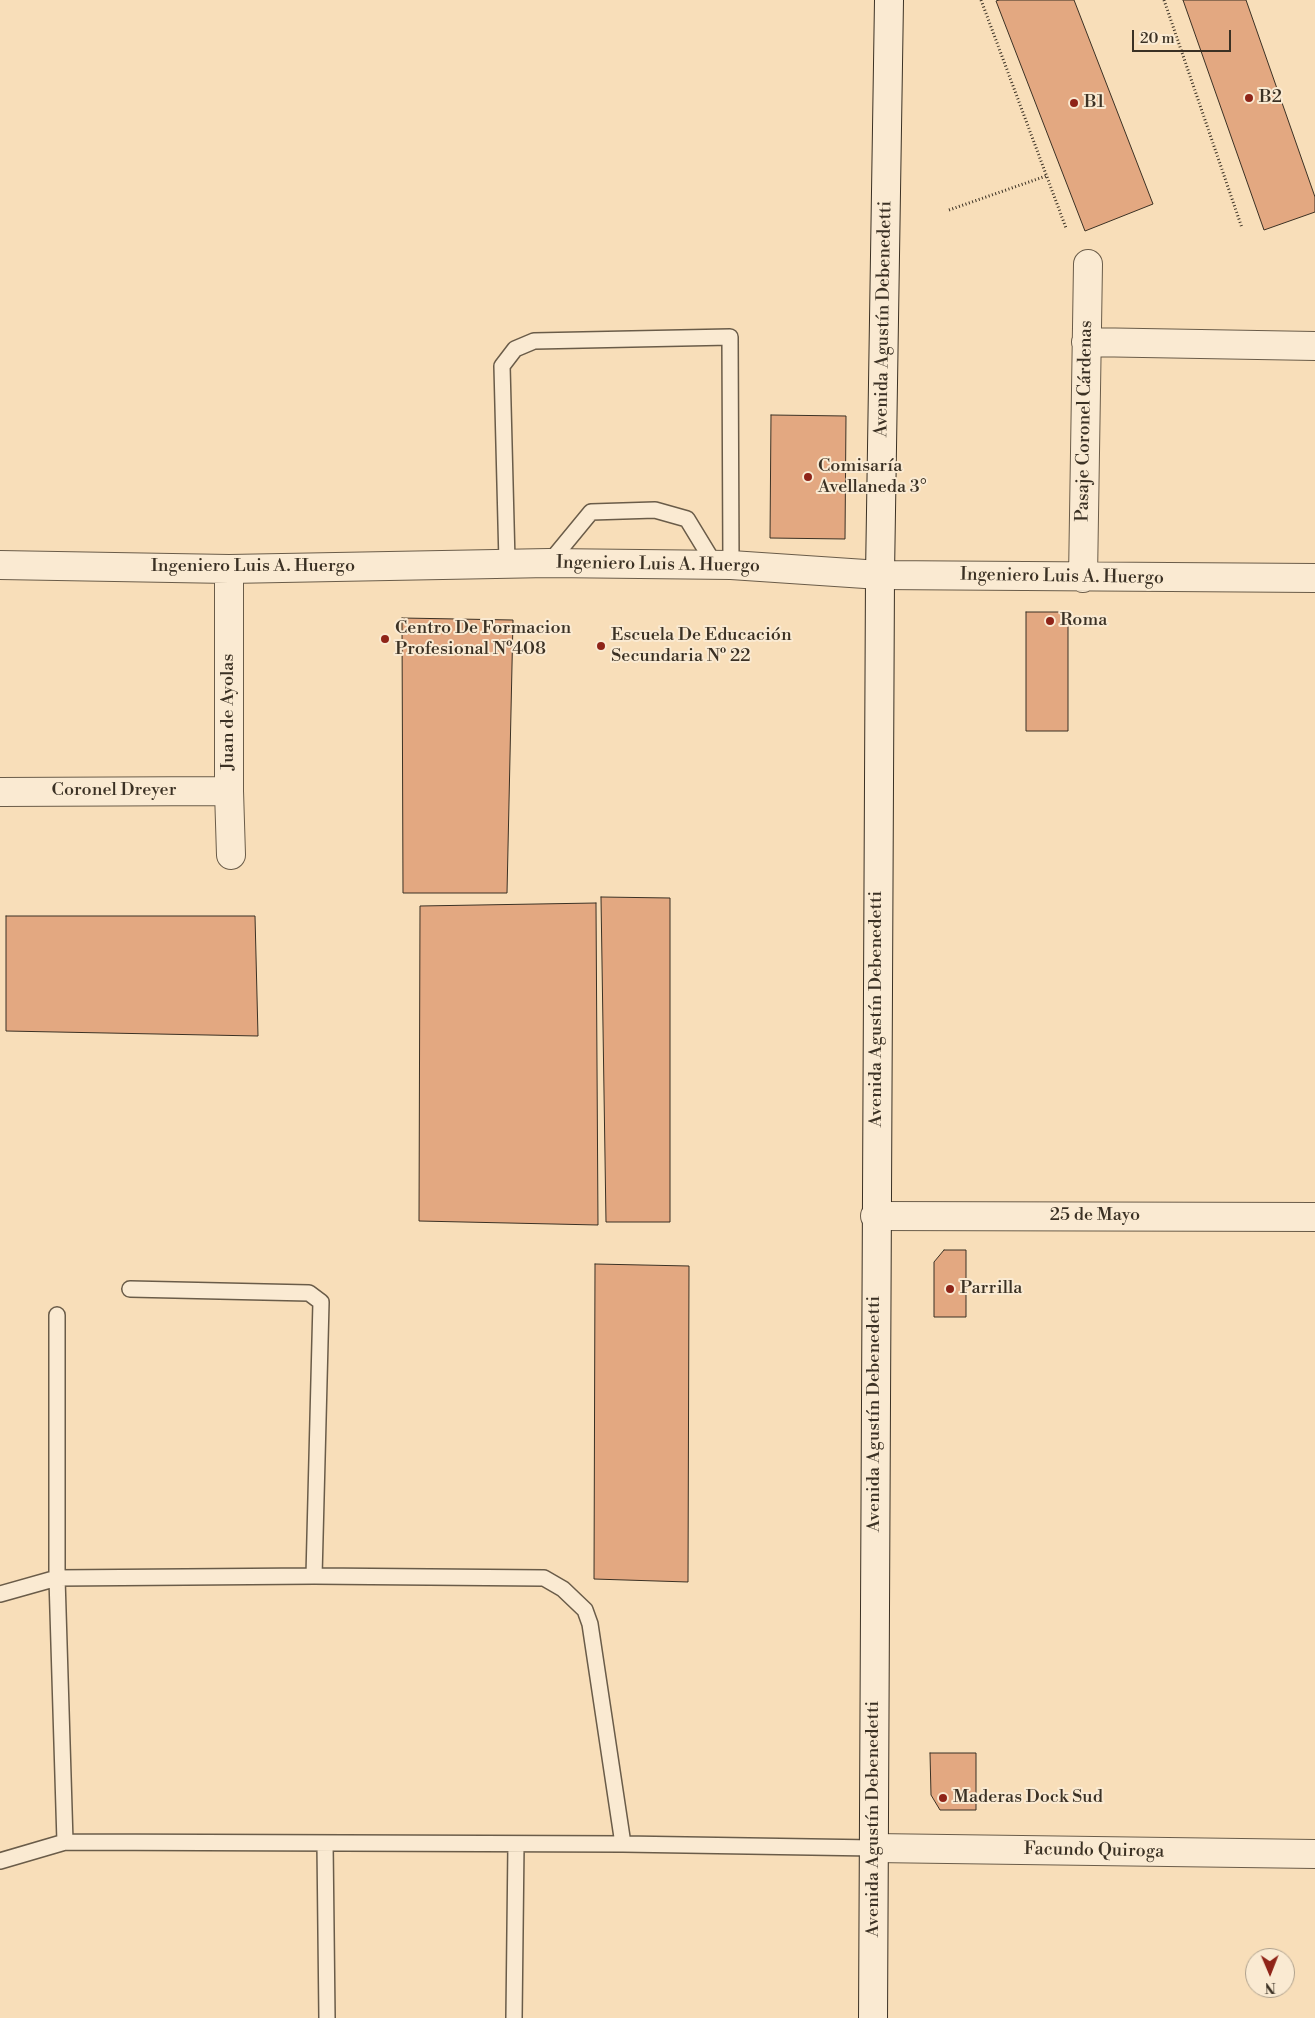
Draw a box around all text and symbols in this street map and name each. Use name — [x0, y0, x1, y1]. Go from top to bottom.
scale bar — [1135, 20, 1234, 52]
text: 20 m — [1140, 29, 1175, 48]
place label: B2 — [1259, 87, 1282, 109]
place label: B1 — [1084, 92, 1104, 114]
marker: B2 — [1243, 92, 1255, 104]
marker: B1 — [1068, 97, 1080, 109]
street label: Avenida Agustín Debenedetti — [871, 201, 897, 437]
street label: Pasaje Coronel Cárdenas — [1072, 320, 1098, 522]
place label: Comisaría Avellaneda 3° — [818, 456, 926, 498]
marker: Comisaría Avellaneda 3° — [802, 471, 814, 483]
street label: Ingeniero Luis A. Huergo — [556, 552, 760, 578]
street label: Ingeniero Luis A. Huergo — [151, 556, 355, 578]
street label: Ingeniero Luis A. Huergo — [960, 564, 1164, 590]
place label: Roma — [1060, 610, 1107, 632]
marker: Roma — [1044, 615, 1056, 627]
place label: Centro De Formacion Profesional Nº408 — [395, 618, 571, 660]
place label: Escuela De Educación Secundaria Nº 22 — [611, 625, 792, 668]
marker: Centro De Formacion Profesional Nº408 — [379, 633, 391, 645]
marker: Escuela De Educación Secundaria Nº 22 — [595, 640, 607, 652]
street label: Juan de Ayolas — [218, 654, 240, 770]
street label: Coronel Dreyer — [52, 780, 176, 802]
street label: Avenida Agustín Debenedetti — [866, 891, 888, 1127]
street label: 25 de Mayo — [1050, 1205, 1140, 1227]
place label: Parrilla — [960, 1278, 1022, 1300]
marker: Parrilla — [944, 1283, 956, 1295]
street label: Avenida Agustín Debenedetti — [864, 1296, 886, 1532]
street label: Avenida Agustín Debenedetti — [863, 1701, 885, 1937]
place label: Maderas Dock Sud — [953, 1787, 1103, 1809]
marker: Maderas Dock Sud — [937, 1792, 949, 1804]
street label: Facundo Quiroga — [1024, 1839, 1164, 1863]
north arrow — [1245, 1948, 1295, 1998]
text: N — [1265, 1978, 1276, 1996]

